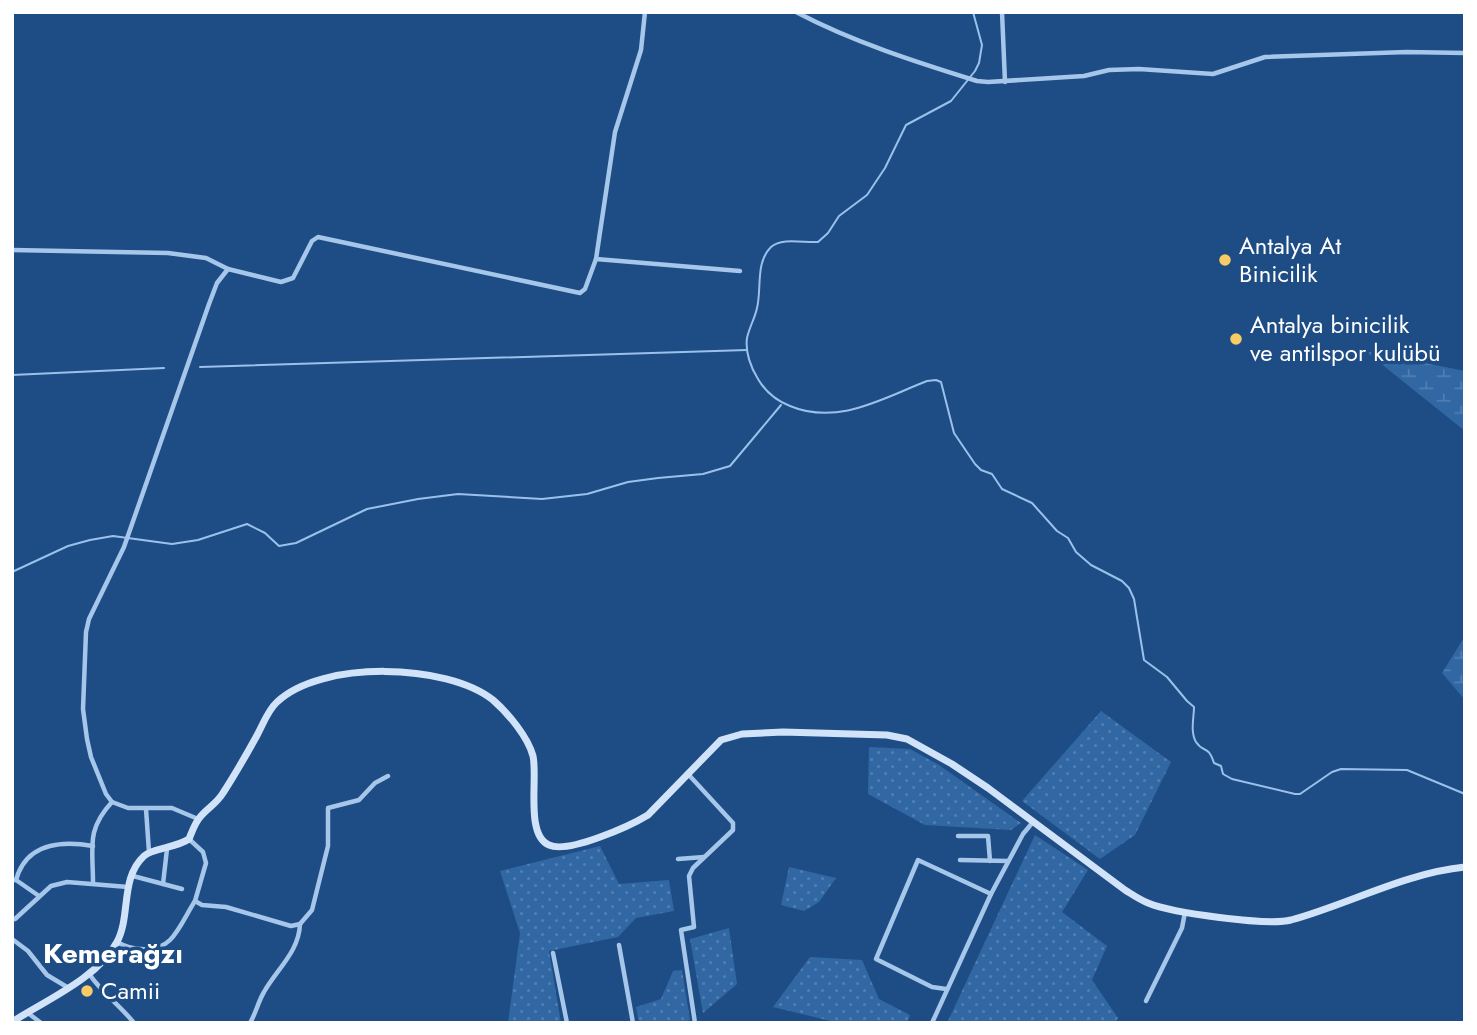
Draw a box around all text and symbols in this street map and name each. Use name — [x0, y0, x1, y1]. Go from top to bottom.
place label: Antalya At Binicilik — [1239, 228, 1341, 291]
marker: Antalya At Binicilik — [1217, 252, 1233, 268]
place label: Antalya binicilik ve antilspor kulübü — [1250, 307, 1441, 370]
marker: Antalya binicilik ve antilspor kulübü — [1228, 331, 1244, 347]
district label: Kemerağzı — [43, 933, 183, 974]
place label: Camii — [101, 973, 160, 1008]
marker: Camii — [79, 983, 95, 999]

